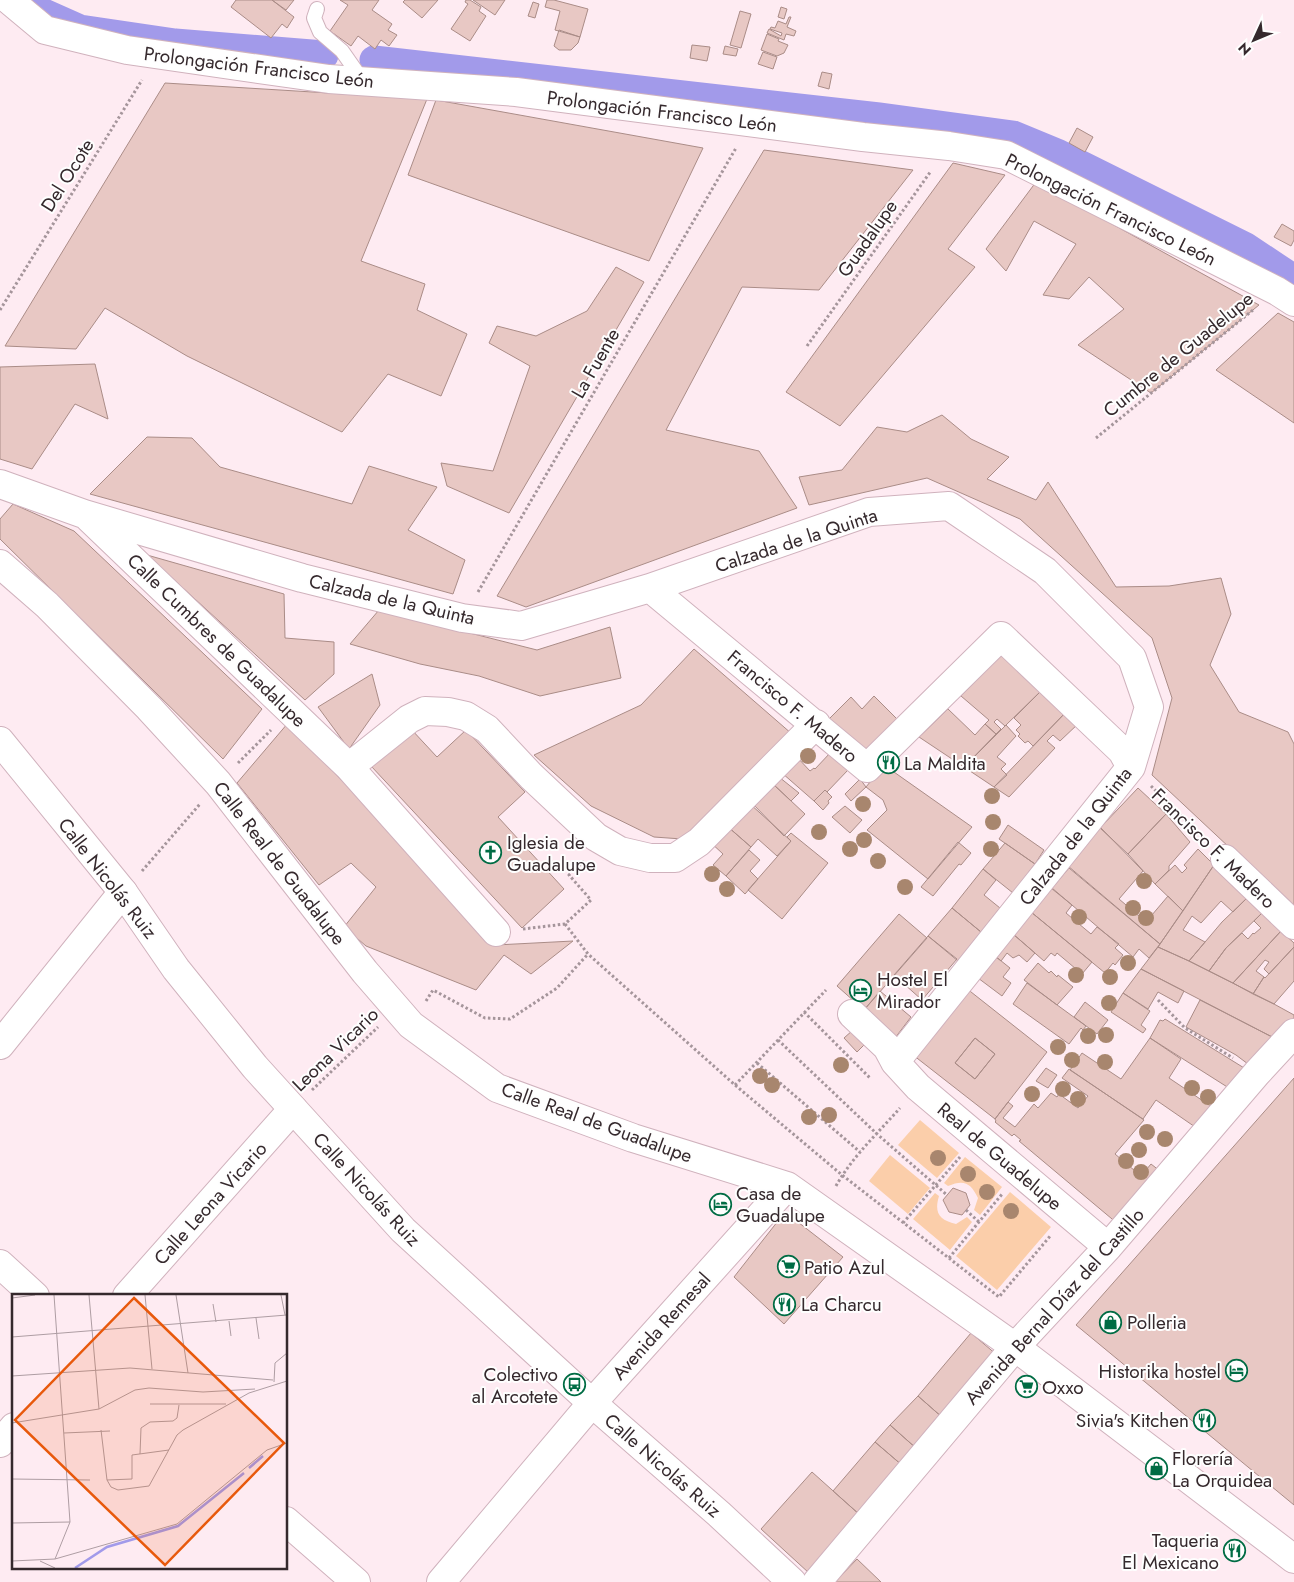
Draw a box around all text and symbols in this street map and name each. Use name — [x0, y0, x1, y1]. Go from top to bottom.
north arrow — [1229, 15, 1279, 65]
text: N — [1234, 38, 1256, 60]
street label: Prolongación Francisco León — [142, 40, 376, 95]
street label: Prolongación Francisco León — [545, 84, 779, 139]
street label: Del Ocote — [34, 133, 101, 217]
street label: Prolongación Francisco León — [1001, 147, 1221, 272]
street label: Guadalupe — [831, 194, 904, 282]
street label: Cumbre de Guadelupe — [1098, 285, 1259, 423]
street label: La Fuente — [565, 323, 626, 403]
street label: Calzada de la Quinta — [712, 501, 881, 579]
street label: Calle Cumbres de Guadalupe — [121, 547, 312, 733]
street label: Calzada de la Quinta — [306, 567, 477, 632]
street label: Francisco F. Madero — [722, 644, 864, 769]
place label: La Maldita — [904, 750, 986, 777]
restaurant icon: La Maldita — [876, 751, 900, 775]
street label: Calzada de la Quinta — [1013, 761, 1138, 911]
street label: Calle Real de Guadalupe — [207, 776, 352, 951]
street label: Francisco F. Madero — [1146, 782, 1282, 915]
street label: Calle Nicolás Ruiz — [52, 812, 164, 945]
place label: Iglesia de Guadalupe — [507, 829, 596, 878]
church icon: Iglesia de Guadalupe — [479, 841, 503, 865]
place label: Hostel El Mirador — [877, 966, 948, 1015]
hotel icon: Hostel El Mirador — [849, 978, 873, 1002]
street label: Leona Vicario — [286, 1001, 385, 1098]
street label: Calle Real de Guadalupe — [498, 1075, 696, 1170]
street label: Real de Guadelupe — [931, 1096, 1068, 1217]
street label: Calle Nicolás Ruiz — [307, 1126, 427, 1252]
street label: Calle Leona Vicario — [148, 1136, 273, 1271]
place label: Casa de Guadalupe — [736, 1180, 825, 1229]
hotel icon: Casa de Guadalupe — [708, 1192, 732, 1216]
street label: Avenida Bernal Díaz del Castillo — [958, 1202, 1150, 1411]
place label: Patio Azul — [804, 1254, 885, 1281]
supermarket icon: Patio Azul — [776, 1255, 800, 1279]
street label: Avenida Remesal — [606, 1267, 717, 1386]
place label: La Charcu — [801, 1291, 882, 1318]
restaurant icon: La Charcu — [773, 1292, 797, 1316]
inset map — [12, 1294, 288, 1570]
place label: Polleria — [1127, 1309, 1186, 1336]
shop icon: Polleria — [1099, 1310, 1123, 1334]
place label: Historika hostel — [1099, 1358, 1221, 1385]
hotel icon: Historika hostel — [1225, 1359, 1249, 1383]
place label: Colectivo al Arcotete — [472, 1361, 558, 1410]
bus stop icon: Colectivo al Arcotete — [562, 1373, 586, 1397]
place label: Oxxo — [1042, 1374, 1084, 1401]
supermarket icon: Oxxo — [1014, 1375, 1038, 1399]
street label: Calle Nicolás Ruiz — [598, 1407, 727, 1524]
place label: Sivia's Kitchen — [1076, 1407, 1189, 1434]
restaurant icon: Sivia's Kitchen — [1193, 1408, 1217, 1432]
place label: Florería La Orquidea — [1172, 1445, 1272, 1494]
shop icon: Florería La Orquidea — [1144, 1457, 1168, 1481]
place label: Taqueria El Mexicano — [1122, 1527, 1219, 1576]
restaurant icon: Taqueria El Mexicano — [1223, 1539, 1247, 1563]

